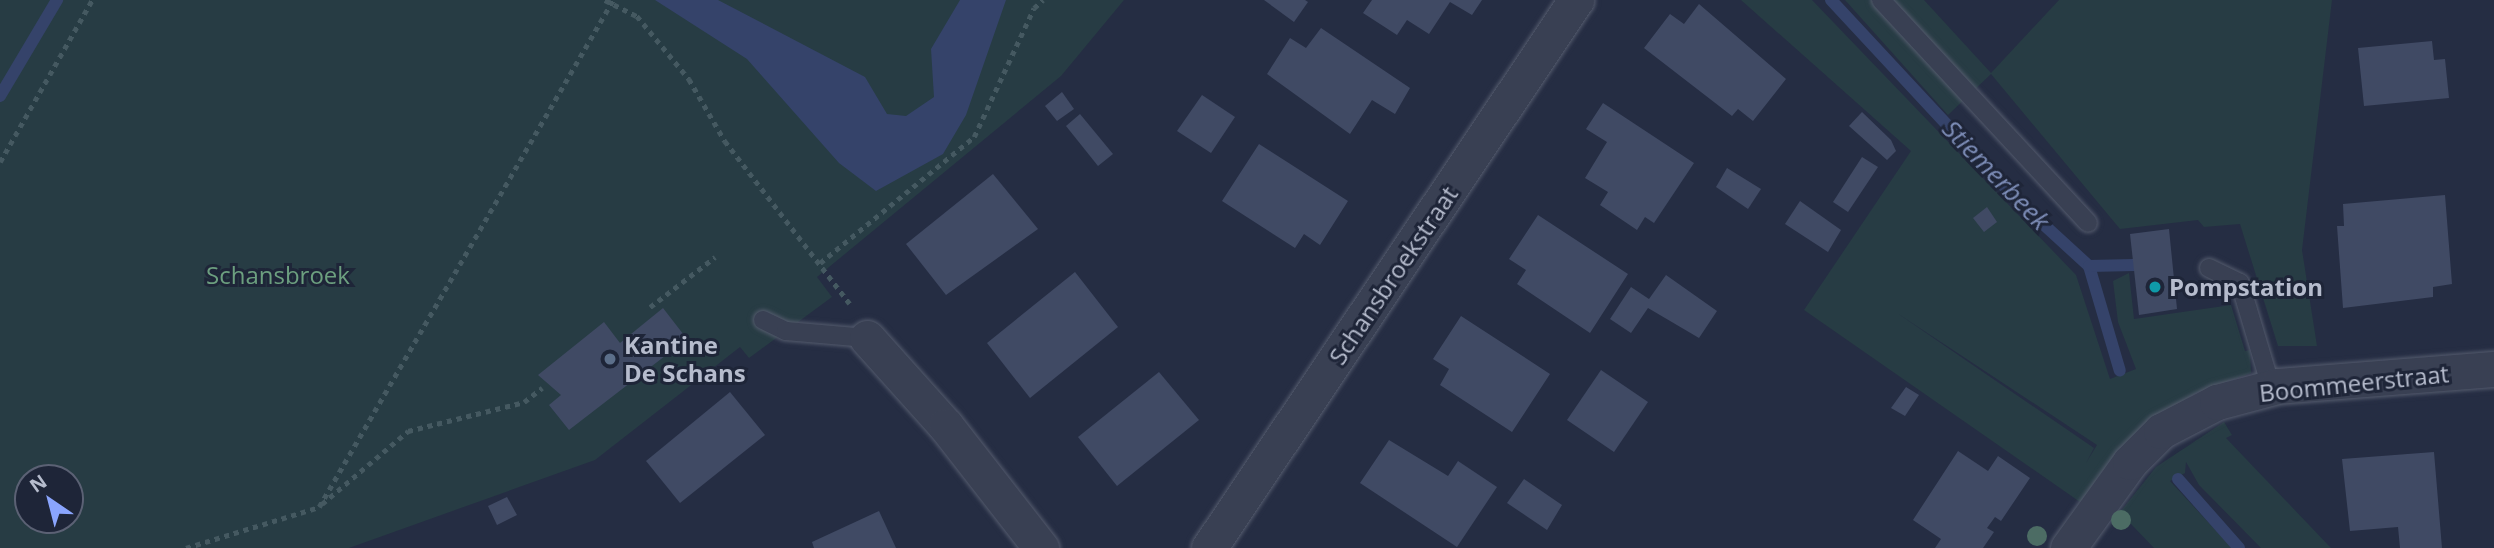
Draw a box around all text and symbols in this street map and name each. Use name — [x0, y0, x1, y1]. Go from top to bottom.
water label: Stiemerbeek — [1936, 114, 2056, 236]
street label: Schansbroekstraat — [1323, 180, 1463, 370]
park label: Schansbroek — [206, 261, 350, 289]
place label: Pompstation — [2169, 273, 2323, 301]
marker: Pompstation — [2147, 279, 2163, 295]
place label: Kantine De Schans — [624, 331, 746, 387]
marker: Kantine De Schans — [602, 351, 618, 367]
street label: Boommeerstraat — [2258, 359, 2450, 407]
north arrow — [14, 464, 84, 534]
text: N — [24, 468, 52, 499]

